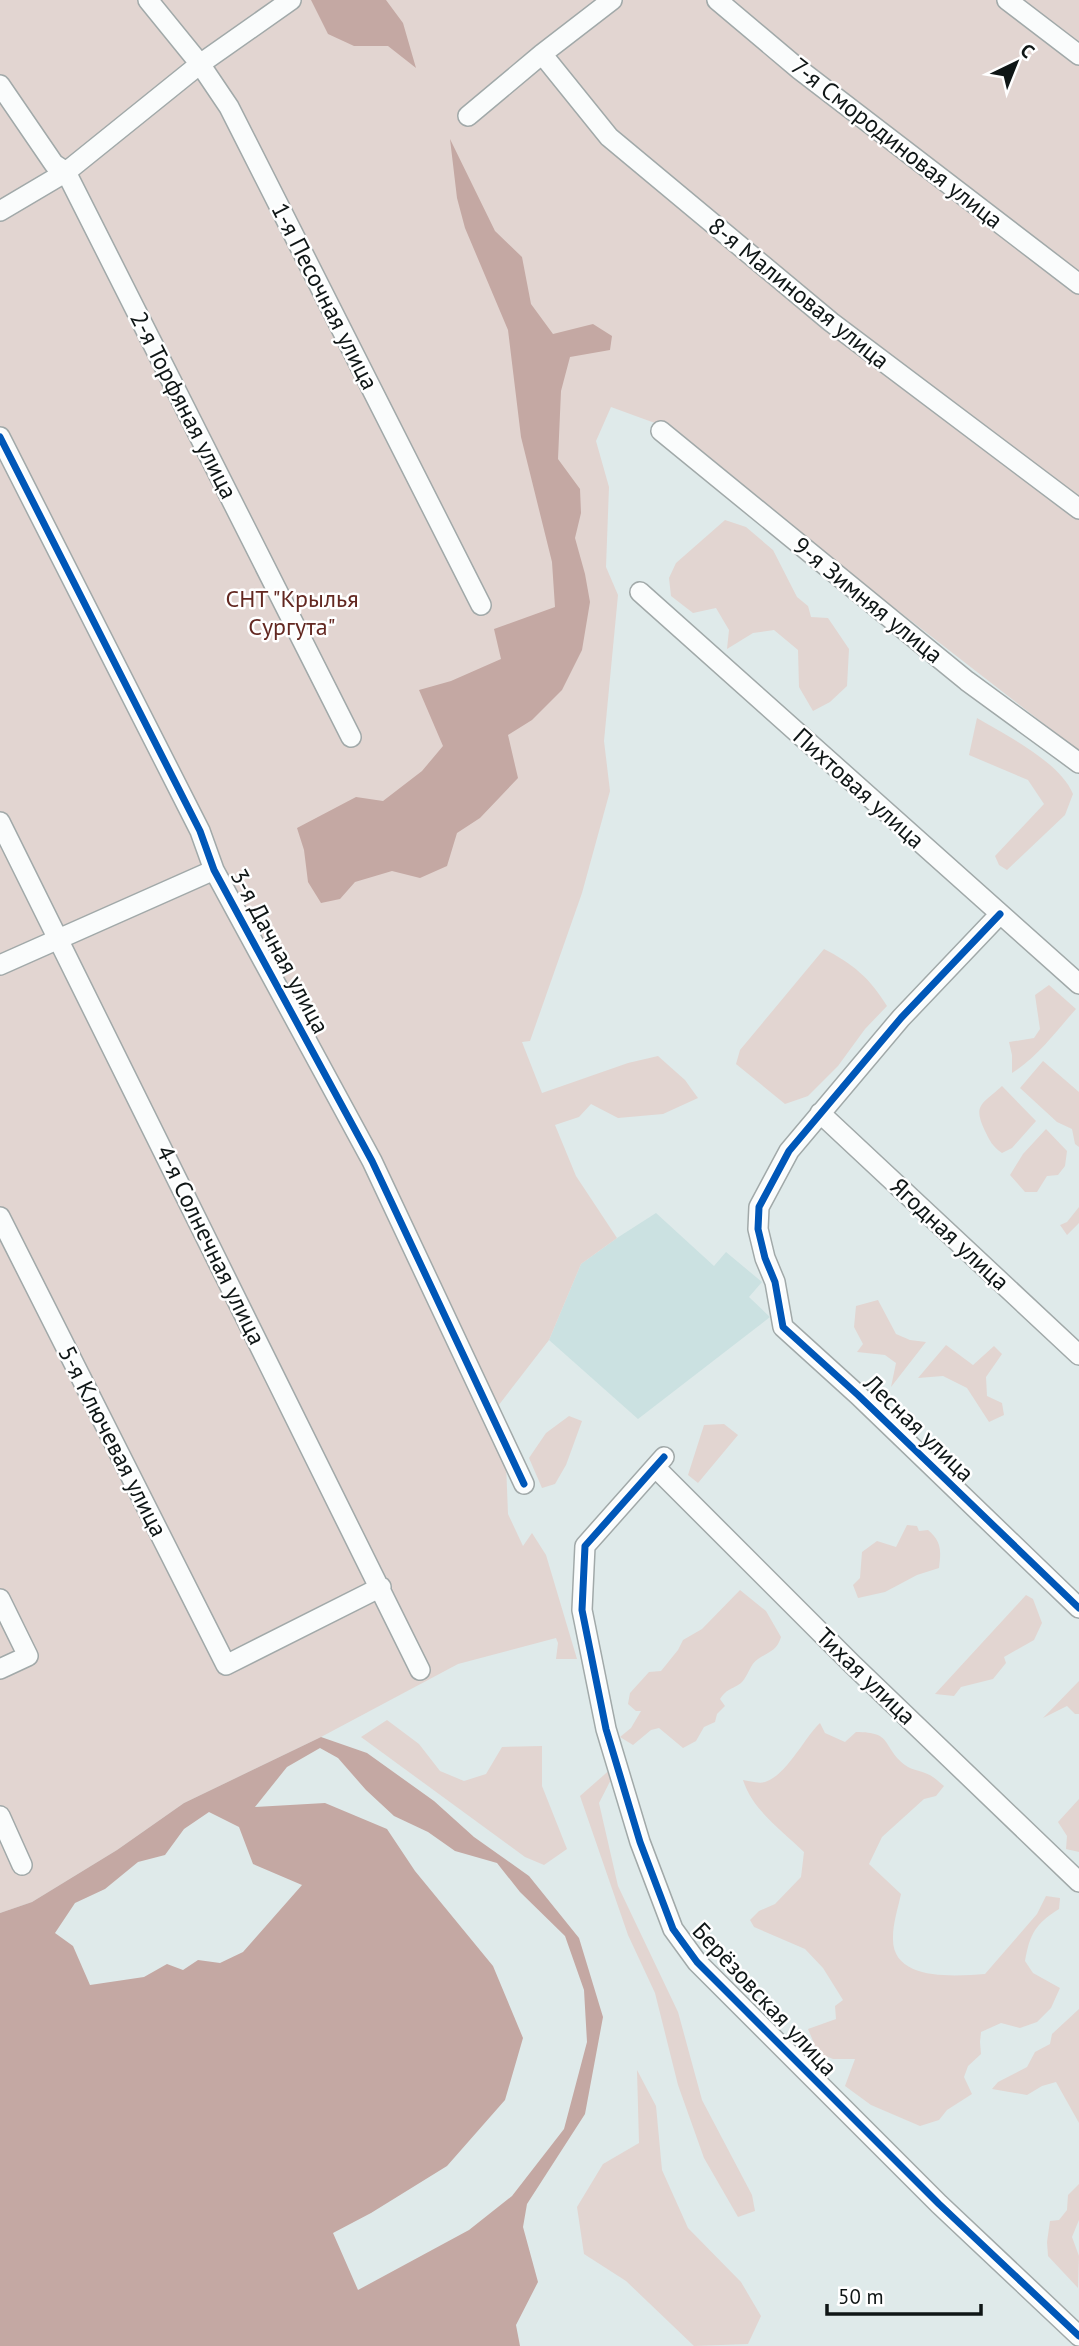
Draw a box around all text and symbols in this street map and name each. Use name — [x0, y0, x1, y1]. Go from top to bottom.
north arrow — [981, 28, 1051, 98]
text: С — [1016, 38, 1040, 63]
street label: 7-я Смородиновая улица — [785, 51, 1009, 235]
street label: 1-я Песочная улица — [264, 197, 386, 395]
street label: 8-я Малиновая улица — [702, 210, 896, 376]
street label: 2-я Торфяная улица — [123, 306, 245, 504]
street label: 9-я Зимняя улица — [787, 530, 949, 670]
park label: CНТ "Крылья Сургута" — [225, 583, 359, 642]
street label: Пихтовая улица — [787, 721, 931, 855]
street label: 3-я Дачная улица — [224, 863, 336, 1039]
street label: 4-я Солнечная улица — [149, 1140, 273, 1350]
street label: Ягодная улица — [884, 1171, 1016, 1297]
street label: 5-я Ключевая улица — [51, 1340, 175, 1542]
street label: Лесная улица — [857, 1367, 981, 1488]
street label: Тихая улица — [810, 1621, 922, 1731]
street label: Берёзовская улица — [686, 1916, 844, 2082]
scale bar — [827, 2272, 981, 2316]
text: 50 m — [838, 2283, 884, 2310]

